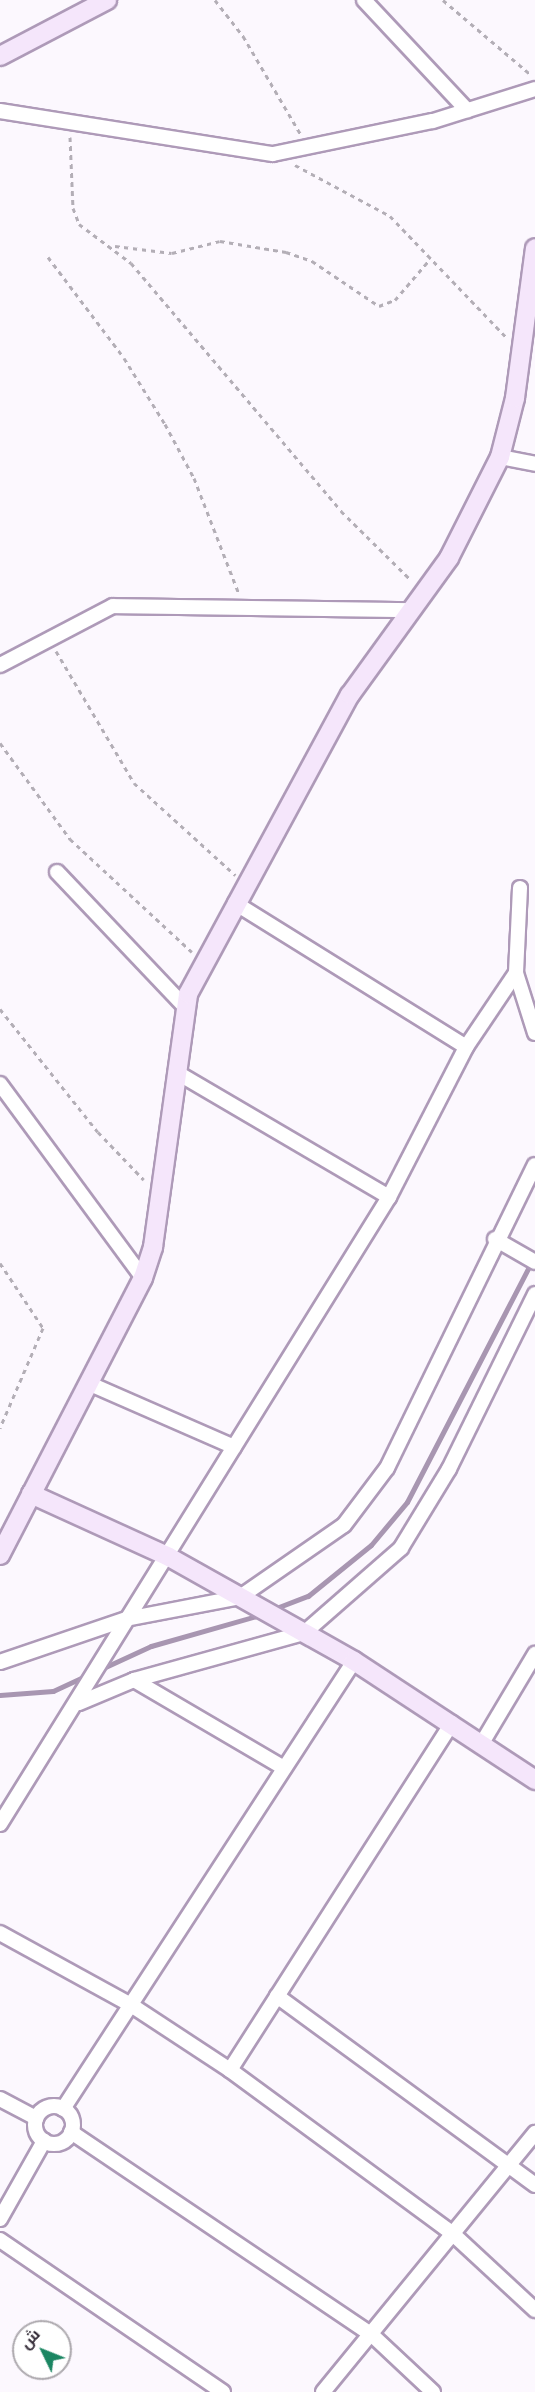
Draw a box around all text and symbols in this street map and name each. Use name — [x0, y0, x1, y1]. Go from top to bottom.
north arrow — [12, 2320, 72, 2380]
text: ش — [15, 2323, 45, 2354]

